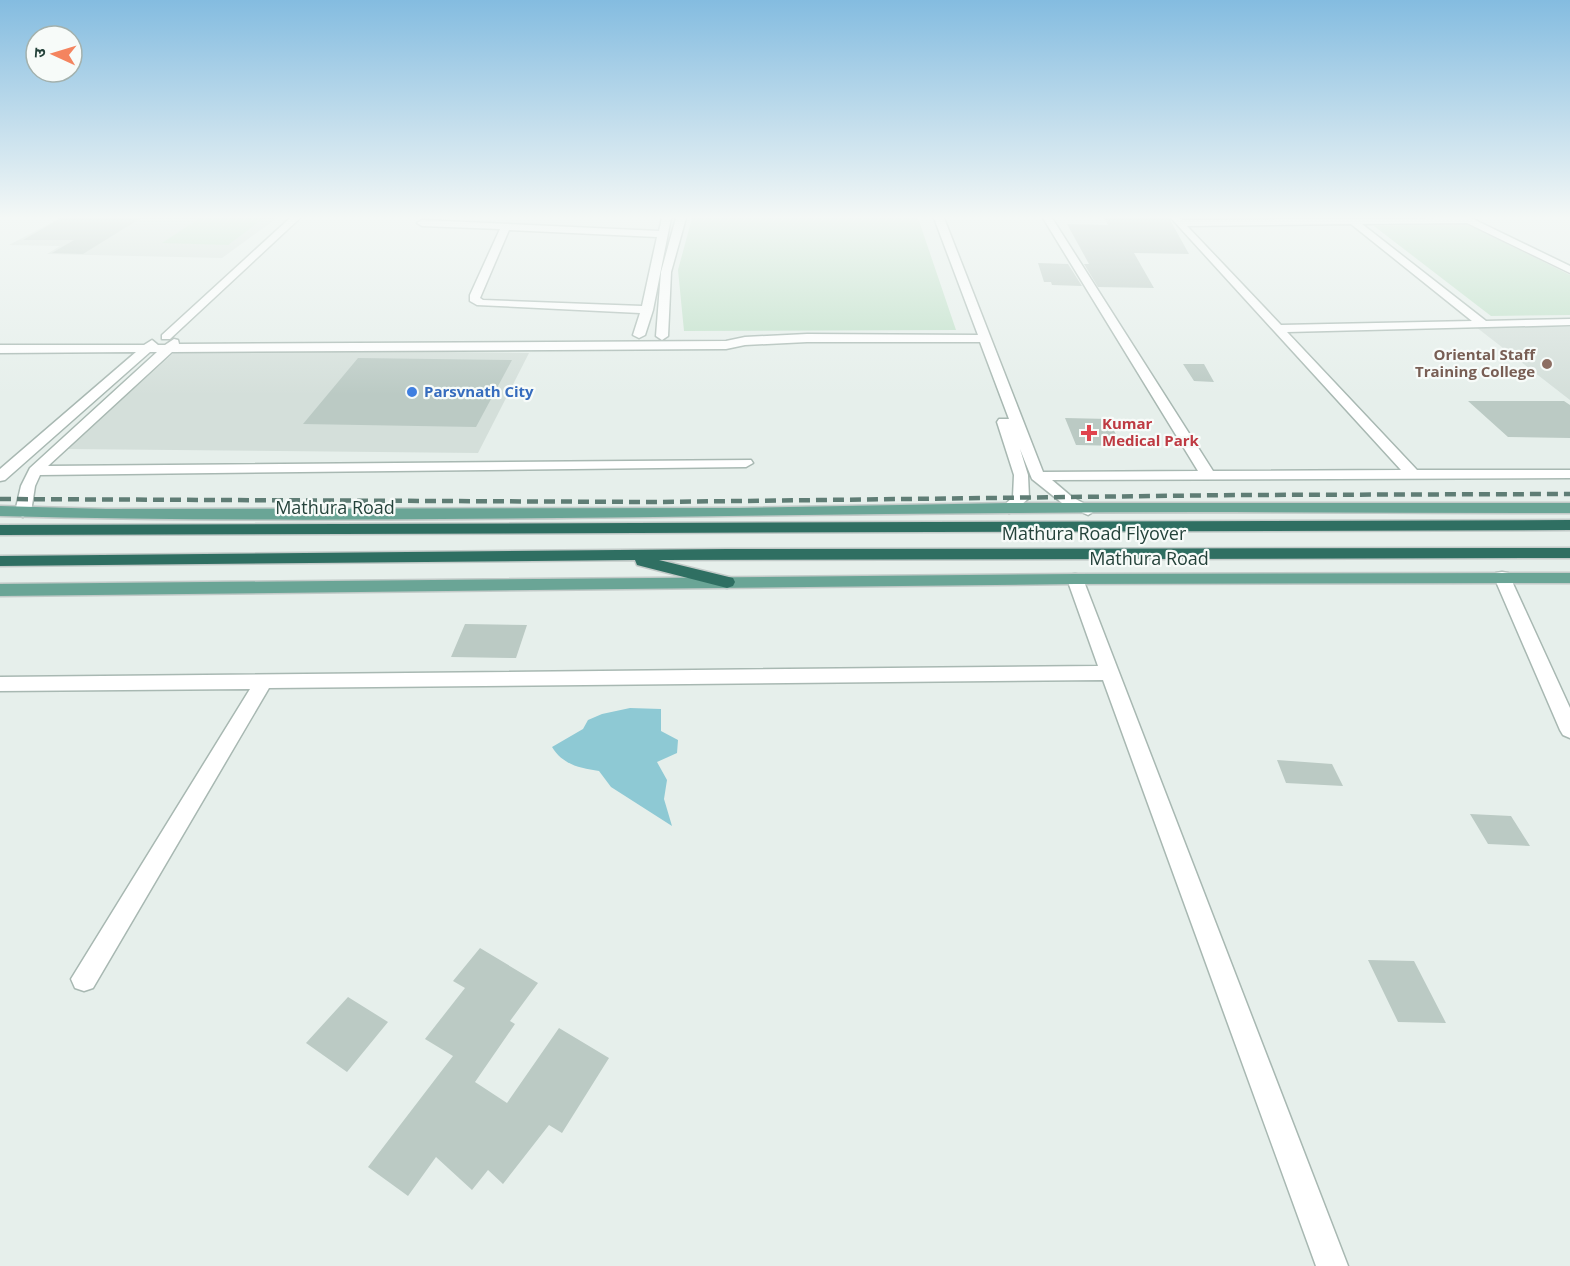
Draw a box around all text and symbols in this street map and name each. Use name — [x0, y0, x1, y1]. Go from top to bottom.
north arrow — [24, 24, 84, 84]
text: उ — [28, 47, 50, 58]
place label: Oriental Staff Training College — [1415, 344, 1536, 381]
marker: Oriental Staff Training College — [1540, 357, 1554, 371]
place label: Parsvnath City — [424, 381, 534, 401]
marker: Parsvnath City — [405, 385, 419, 399]
place label: Kumar Medical Park — [1102, 413, 1200, 450]
marker: Kumar Medical Park — [1080, 424, 1098, 442]
street label: Mathura Road — [275, 495, 395, 519]
street label: Mathura Road Flyover — [1002, 521, 1187, 545]
street label: Mathura Road — [1089, 546, 1209, 570]

